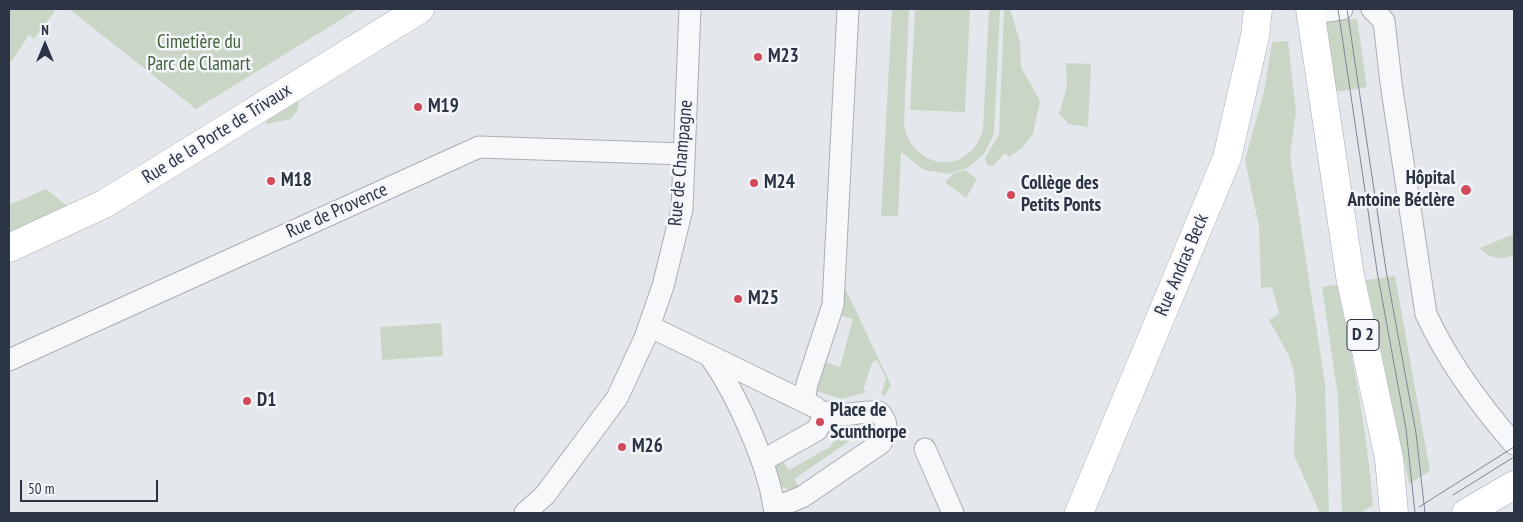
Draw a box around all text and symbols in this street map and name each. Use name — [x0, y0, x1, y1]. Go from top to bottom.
north arrow — [20, 20, 70, 70]
text: N — [41, 21, 49, 39]
park label: Cimetière du Parc de Clamart — [147, 32, 251, 76]
place label: M23 — [768, 46, 799, 68]
marker: M23 — [752, 51, 764, 63]
street label: Rue de la Porte de Trivaux — [138, 79, 296, 189]
place label: M19 — [428, 96, 459, 118]
street label: Rue de Champagne — [664, 99, 698, 227]
marker: M19 — [412, 101, 424, 113]
place label: Hôpital Antoine Béclère — [1348, 168, 1455, 212]
place label: M18 — [281, 170, 312, 192]
place label: M24 — [764, 172, 795, 194]
place label: Collège des Petits Ponts — [1021, 173, 1101, 217]
marker: M18 — [265, 175, 277, 187]
marker: M24 — [748, 177, 760, 189]
street label: Rue de Provence — [283, 179, 391, 243]
marker: Hôpital Antoine Béclère — [1459, 183, 1473, 197]
marker: Collège des Petits Ponts — [1005, 189, 1017, 201]
street label: Rue Andras Beck — [1150, 210, 1214, 320]
place label: M25 — [748, 288, 779, 310]
marker: M25 — [732, 293, 744, 305]
road number: D 2 — [1347, 320, 1379, 350]
place label: D1 — [257, 390, 276, 412]
marker: D1 — [241, 395, 253, 407]
place label: Place de Scunthorpe — [830, 400, 907, 444]
marker: Place de Scunthorpe — [814, 416, 826, 428]
place label: M26 — [632, 436, 663, 458]
marker: M26 — [616, 441, 628, 453]
scale bar — [22, 470, 160, 502]
text: 50 m — [28, 479, 54, 498]

